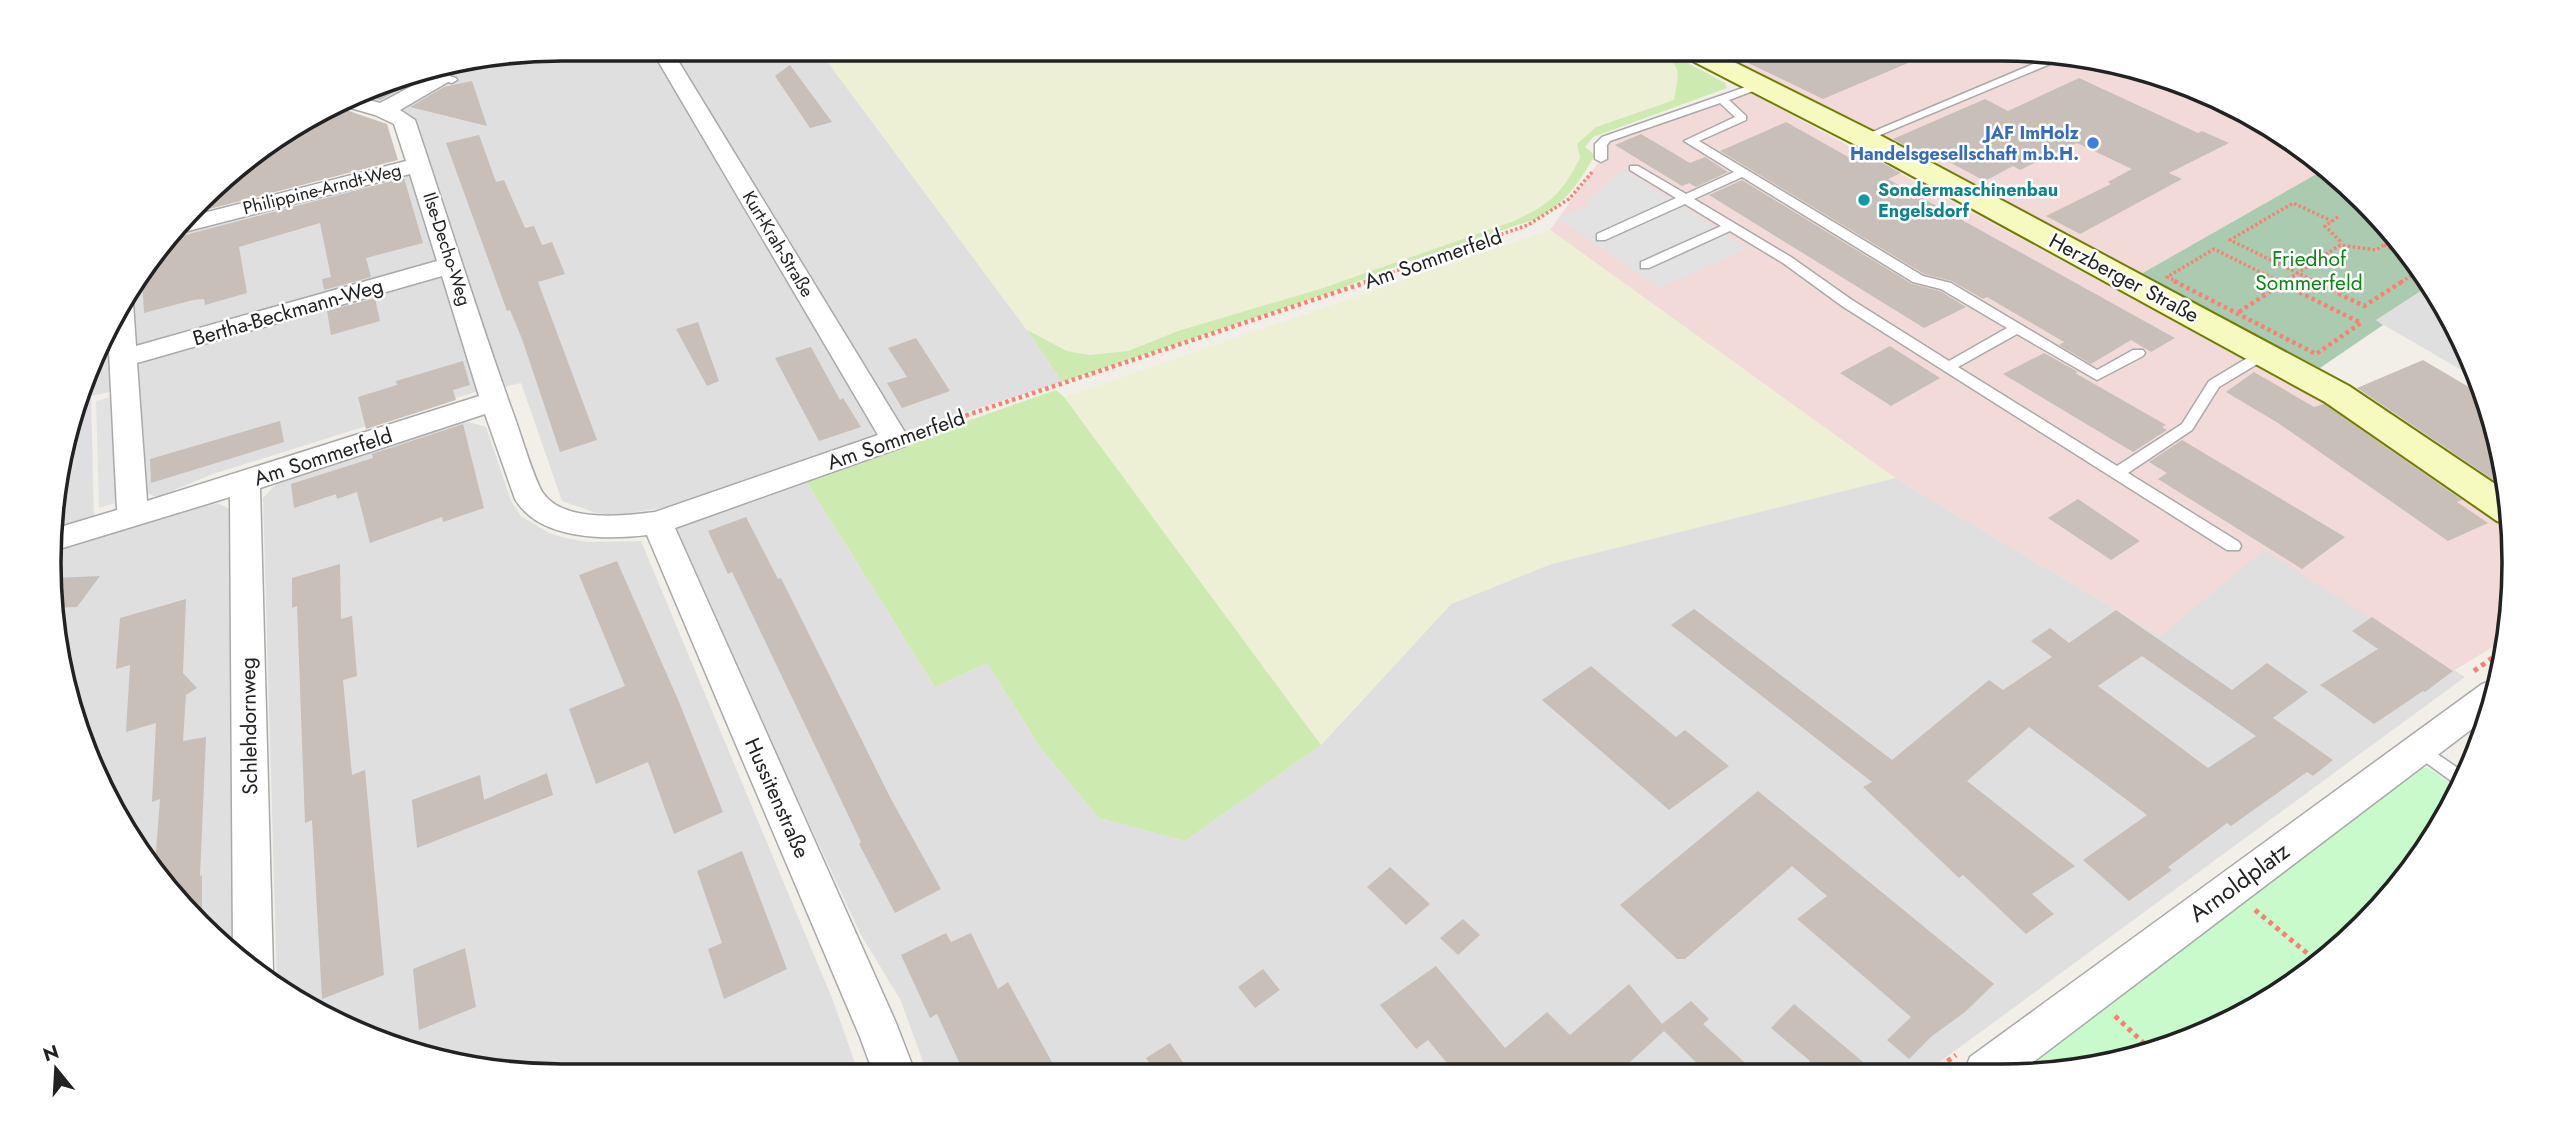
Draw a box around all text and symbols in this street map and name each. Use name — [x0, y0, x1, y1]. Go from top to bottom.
place label: JAF ImHolz Handelsgesellschaft m.b.H. — [1850, 120, 2080, 167]
marker: JAF ImHolz Handelsgesellschaft m.b.H. — [2085, 135, 2101, 151]
street label: Philippine-Arndt-Weg — [240, 157, 404, 221]
place label: Sondermaschinenbau Engelsdorf — [1878, 177, 2058, 224]
street label: Kurt-Krah-Straße — [736, 186, 820, 302]
street label: Ilse-Decho-Weg — [416, 189, 478, 309]
marker: Sondermaschinenbau Engelsdorf — [1856, 192, 1872, 208]
street label: Am Sommerfeld — [1360, 221, 1506, 297]
street label: Herzberger Straße — [2044, 226, 2204, 330]
park label: Friedhof Sommerfeld — [2255, 244, 2363, 298]
street label: Bertha-Beckmann-Weg — [189, 270, 387, 354]
street label: Am Sommerfeld — [823, 402, 969, 478]
street label: Am Sommerfeld — [250, 420, 396, 494]
street label: Schlehdornweg — [233, 657, 265, 795]
street label: Hussitenstraße — [737, 733, 817, 863]
street label: Arnoldplatz — [2182, 834, 2296, 930]
north arrow — [21, 1034, 91, 1104]
text: N — [40, 1038, 62, 1068]

